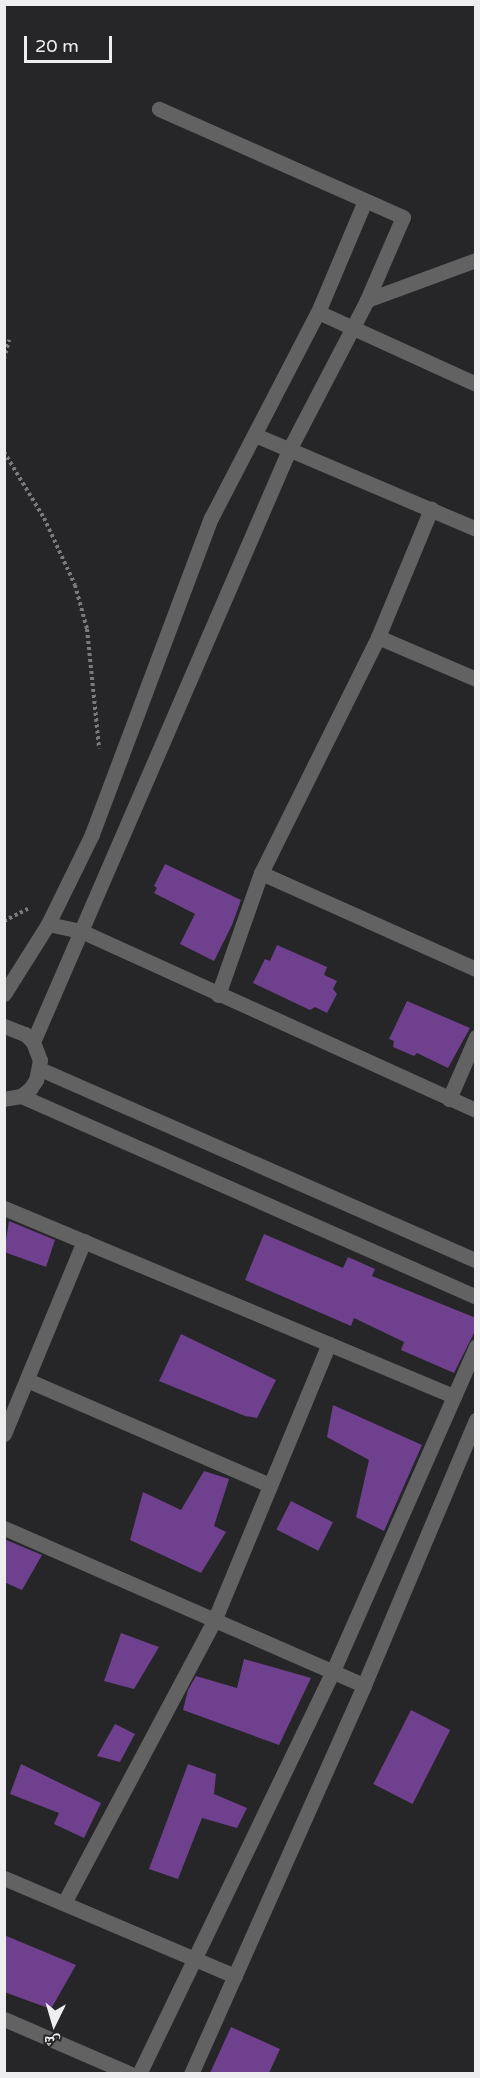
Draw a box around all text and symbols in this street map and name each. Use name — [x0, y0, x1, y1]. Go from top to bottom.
scale bar — [27, 24, 116, 62]
text: 20 m — [35, 35, 79, 57]
north arrow — [24, 1994, 84, 2054]
text: ش — [43, 2031, 62, 2053]

